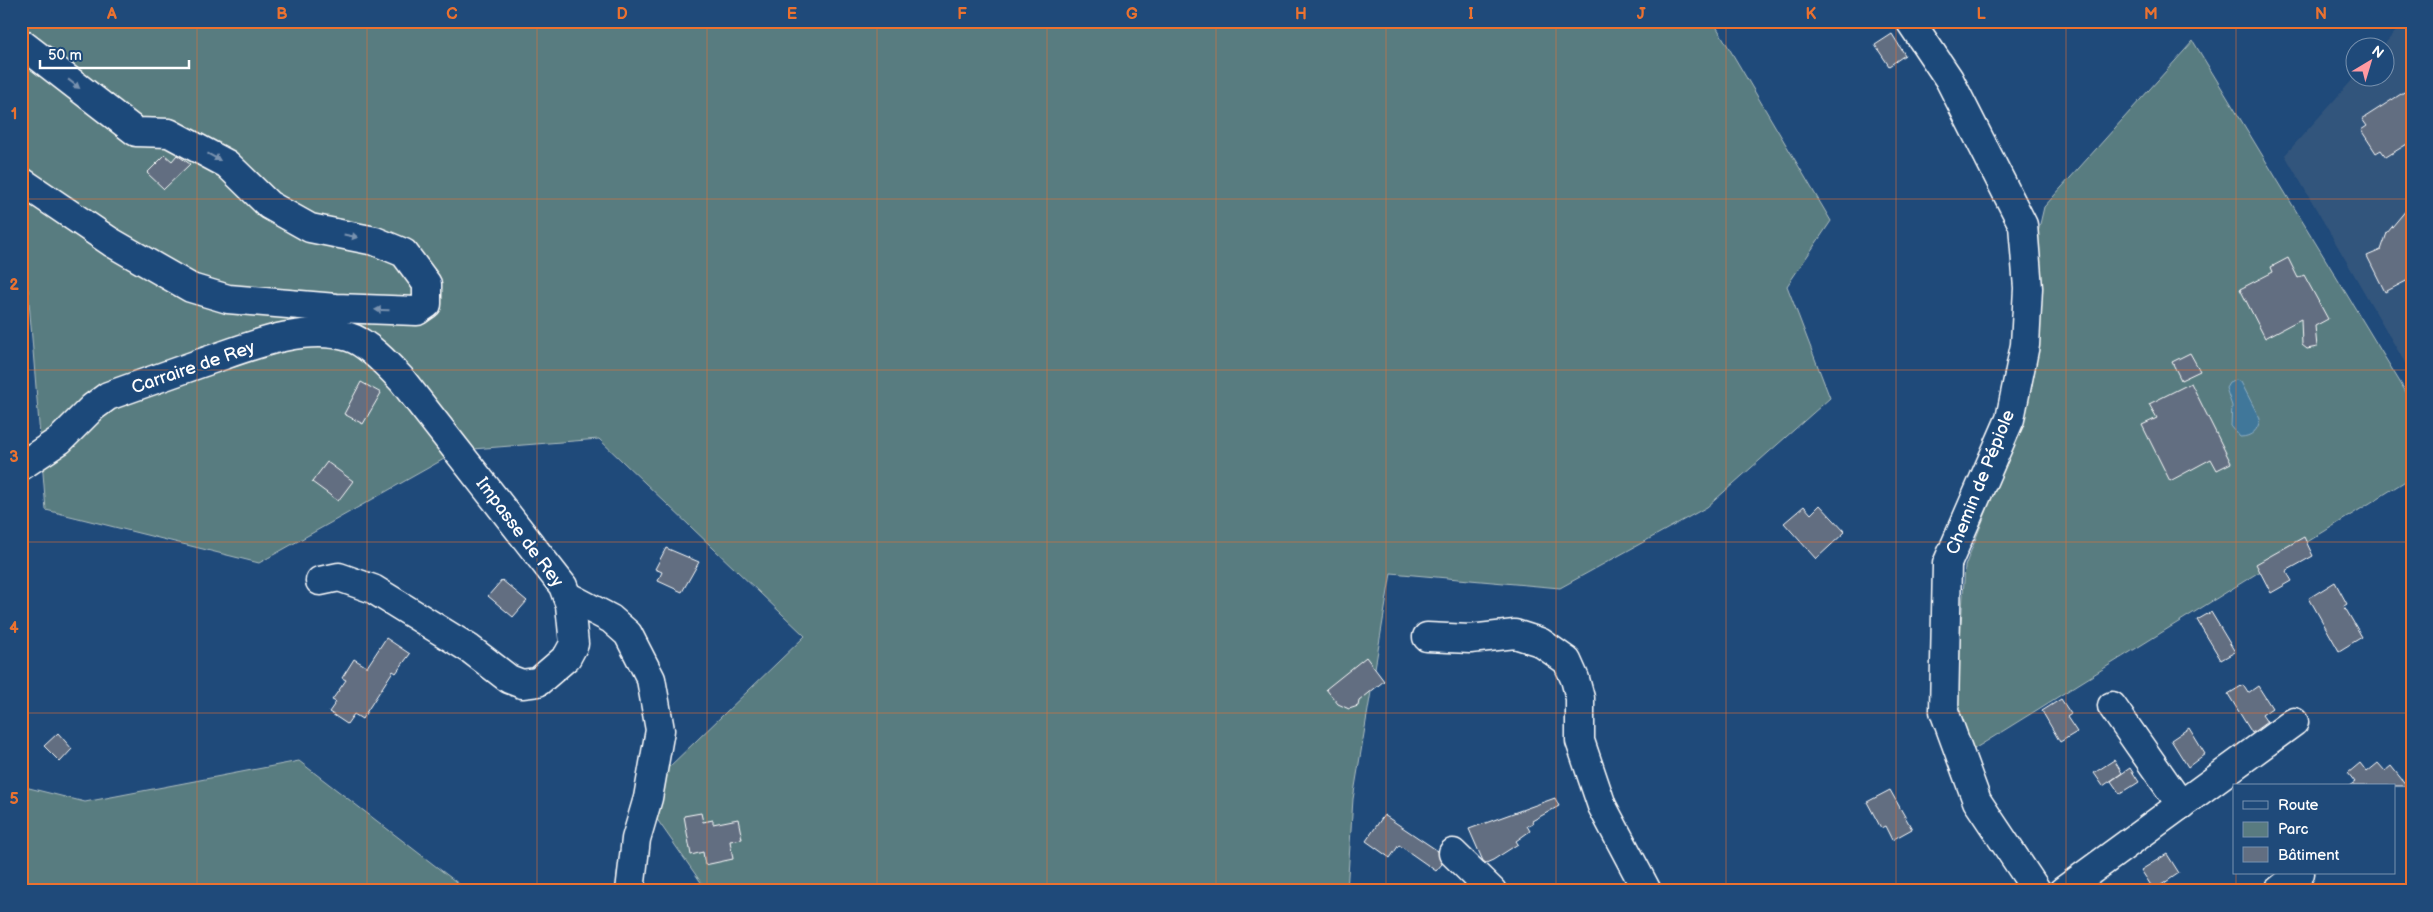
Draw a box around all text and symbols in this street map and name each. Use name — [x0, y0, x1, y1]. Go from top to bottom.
text: A — [106, 5, 117, 24]
text: B — [276, 5, 288, 24]
text: C — [446, 5, 458, 24]
text: D — [616, 5, 628, 24]
text: E — [787, 5, 797, 24]
text: F — [957, 5, 967, 24]
text: G — [1126, 5, 1138, 24]
text: H — [1295, 5, 1307, 24]
text: I — [1468, 5, 1474, 24]
text: J — [1637, 5, 1646, 24]
text: K — [1806, 5, 1817, 24]
text: L — [1976, 5, 1986, 24]
text: M — [2144, 5, 2158, 24]
text: N — [2315, 5, 2327, 24]
scale bar — [40, 38, 189, 70]
north arrow — [2346, 38, 2396, 88]
text: N — [2368, 42, 2387, 62]
text: 50 m — [48, 46, 82, 65]
one-way arrow — [67, 78, 80, 89]
text: 1 — [11, 105, 17, 124]
one-way arrow — [206, 153, 221, 161]
one-way arrow — [343, 233, 359, 241]
text: 2 — [9, 276, 19, 295]
one-way arrow — [374, 306, 390, 314]
street label: Carraire de Rey — [129, 336, 258, 398]
street label: Chemin de Pépiole — [1942, 406, 2019, 558]
text: 3 — [9, 448, 19, 467]
street label: Impasse de Rey — [472, 473, 568, 592]
text: 4 — [9, 619, 19, 638]
legend — [2233, 784, 2396, 874]
text: 5 — [9, 790, 19, 809]
text: Route — [2278, 796, 2319, 815]
text: Parc — [2278, 820, 2308, 839]
text: Bâtiment — [2278, 846, 2340, 865]

